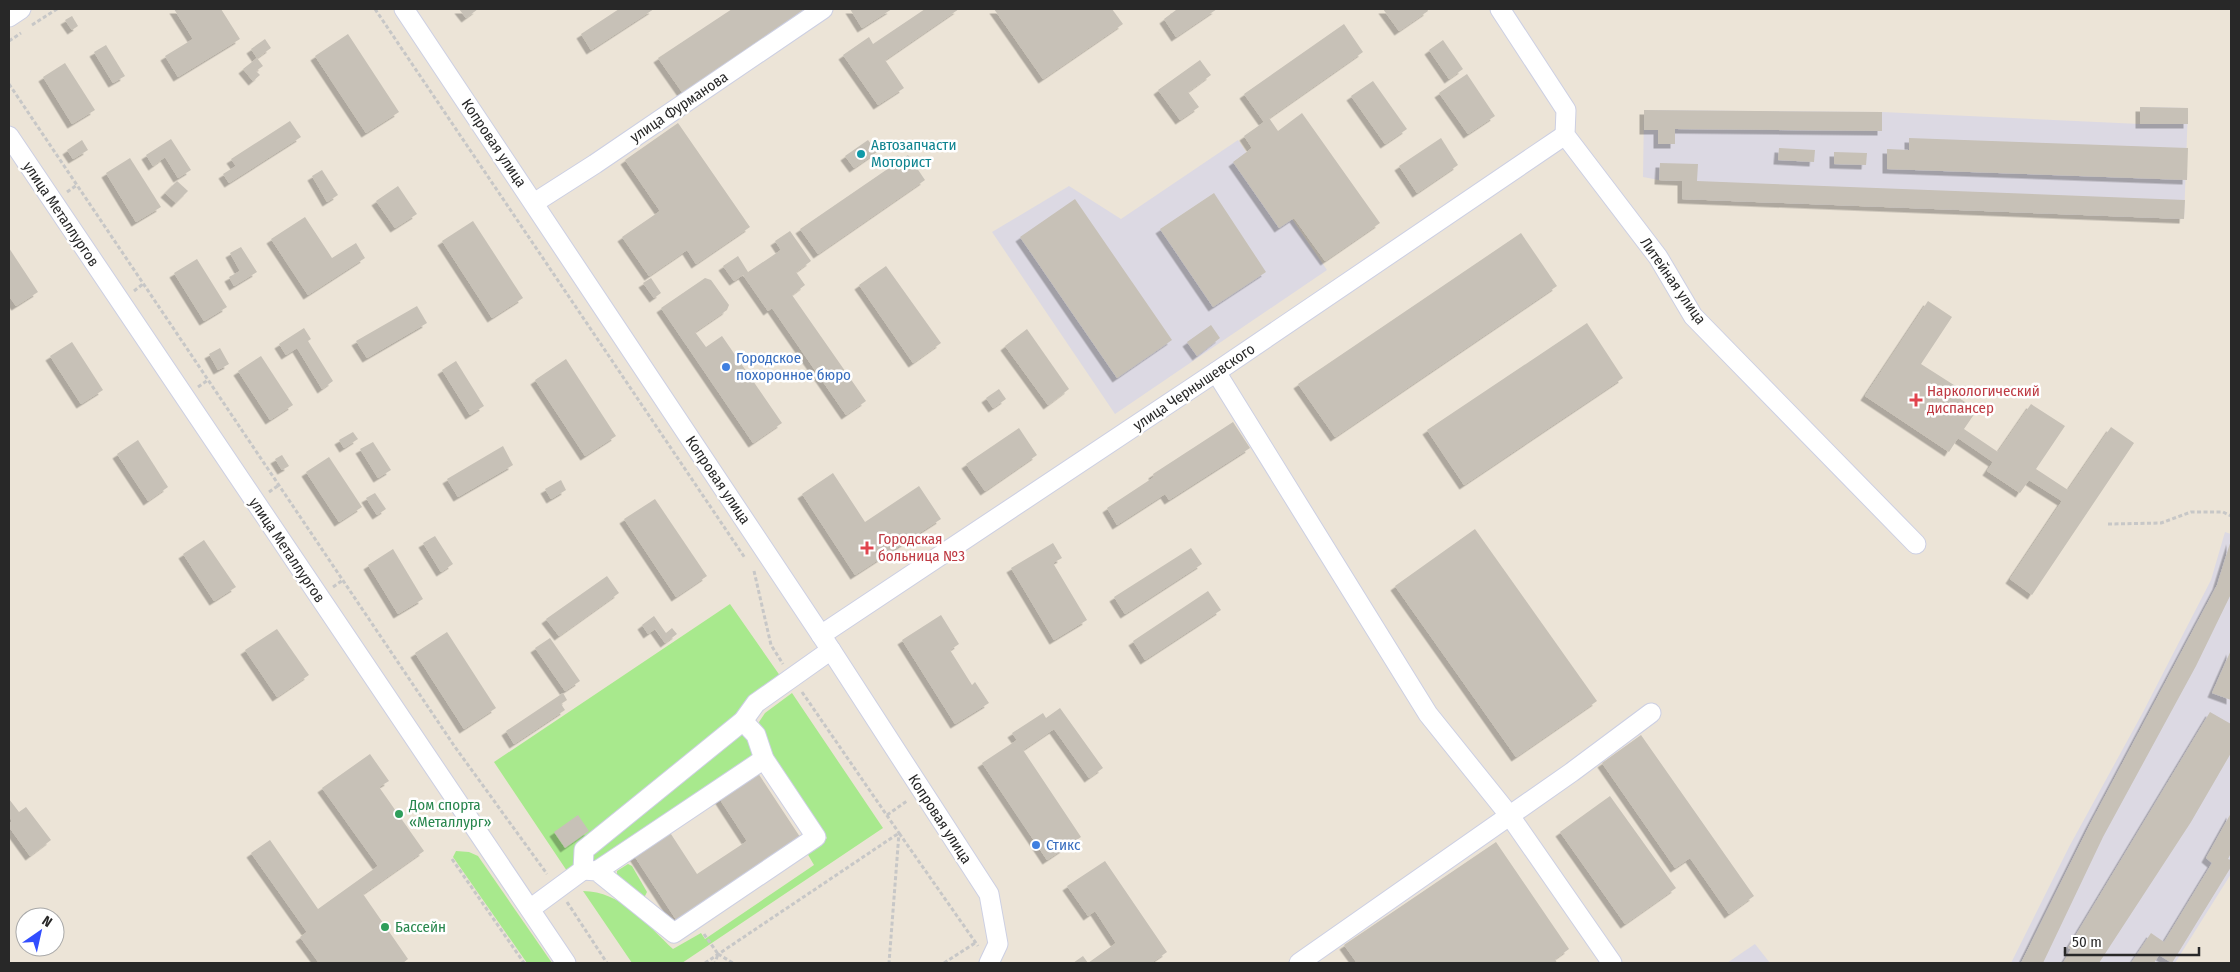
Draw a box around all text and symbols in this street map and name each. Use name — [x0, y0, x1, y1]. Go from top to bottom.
street label: улица Фурманова — [627, 68, 731, 146]
street label: Копровая улица — [458, 95, 530, 191]
place label: Автозапчасти Моторист — [871, 136, 957, 171]
marker: Автозапчасти Моторист — [855, 148, 867, 160]
street label: улица Металлургов — [19, 158, 103, 270]
street label: Литейная улица — [1636, 234, 1710, 328]
street label: улица Чернышевского — [1130, 340, 1258, 434]
place label: Городское похоронное бюро — [736, 349, 851, 384]
marker: Городское похоронное бюро — [720, 361, 732, 373]
place label: Наркологический диспансер — [1927, 382, 2040, 417]
marker: Наркологический диспансер — [1909, 393, 1923, 407]
street label: Копровая улица — [682, 432, 754, 528]
street label: улица Металлургов — [245, 494, 329, 606]
place label: Городская больница №3 — [878, 530, 965, 565]
marker: Городская больница №3 — [860, 541, 874, 555]
street label: Копровая улица — [904, 771, 976, 867]
place label: Дом спорта «Металлург» — [408, 796, 491, 831]
marker: Дом спорта «Металлург» — [393, 808, 405, 820]
place label: Стикс — [1046, 836, 1081, 854]
marker: Стикс — [1030, 839, 1042, 851]
north arrow — [15, 907, 65, 957]
text: N — [39, 912, 55, 931]
place label: Бассейн — [395, 918, 446, 936]
marker: Бассейн — [379, 921, 391, 933]
scale bar — [2065, 924, 2199, 956]
text: 50 m — [2072, 933, 2102, 951]

